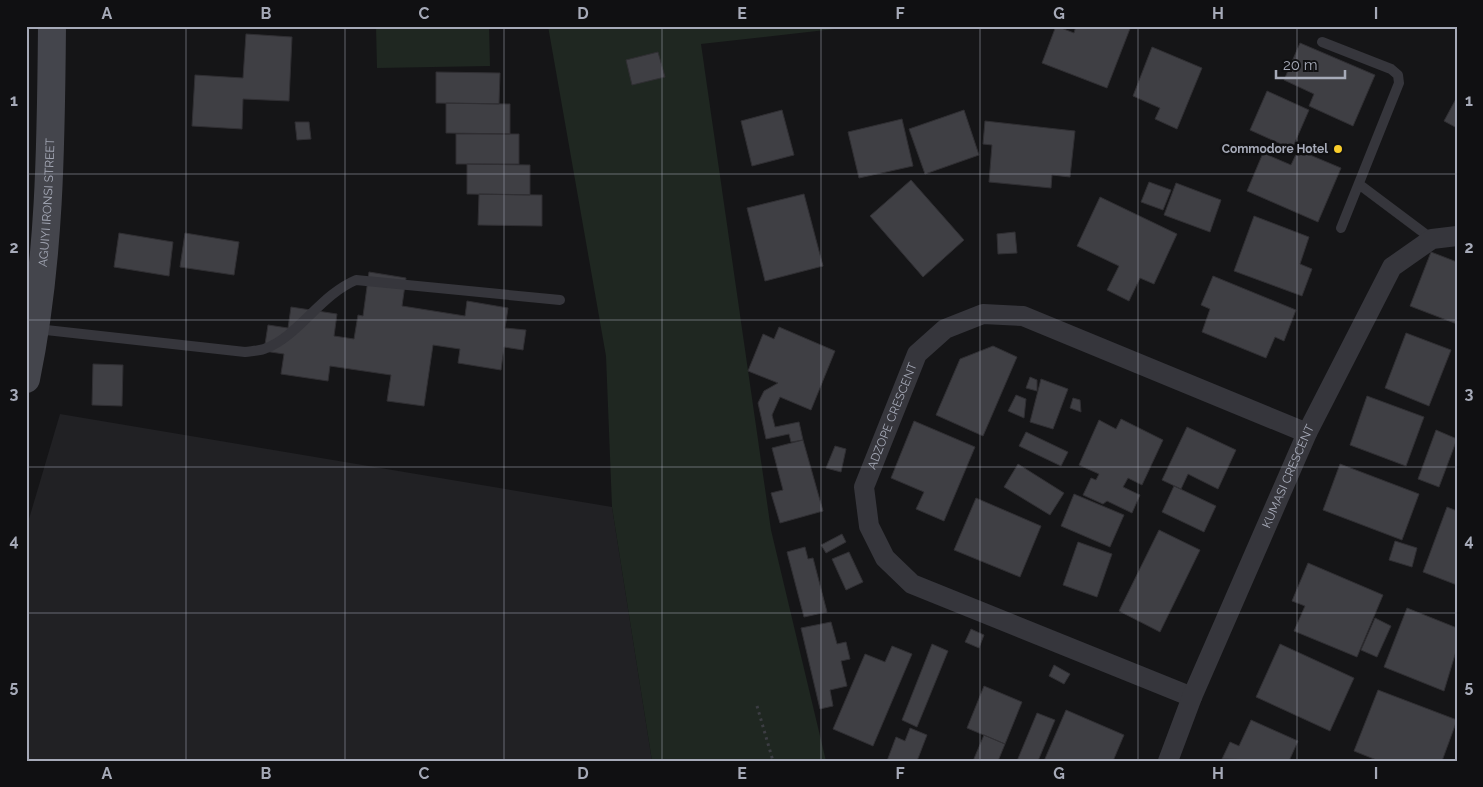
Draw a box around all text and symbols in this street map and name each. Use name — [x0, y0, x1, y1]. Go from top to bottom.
text: A — [102, 4, 113, 23]
text: B — [261, 4, 272, 23]
text: C — [419, 4, 430, 23]
text: D — [577, 4, 589, 23]
text: E — [737, 4, 747, 23]
text: F — [895, 4, 905, 23]
text: G — [1053, 4, 1065, 23]
text: H — [1212, 4, 1224, 23]
text: I — [1374, 4, 1378, 23]
scale bar — [1276, 48, 1344, 80]
text: 20 m — [1283, 56, 1318, 74]
text: 1 — [10, 91, 18, 110]
text: 1 — [1465, 91, 1473, 110]
street label: AGUIYI IRONSI STREET — [36, 137, 57, 268]
place label: Commodore Hotel — [1222, 142, 1328, 156]
marker: Commodore Hotel — [1332, 143, 1344, 155]
text: 2 — [9, 238, 19, 257]
text: 2 — [1464, 238, 1474, 257]
street label: ADZOPE CRESCENT — [865, 360, 920, 471]
text: 3 — [10, 384, 19, 403]
text: 3 — [1465, 384, 1474, 403]
street label: KUMASI CRESCENT — [1259, 422, 1317, 530]
text: 4 — [9, 531, 19, 550]
text: 4 — [1464, 531, 1474, 550]
text: 5 — [10, 677, 19, 696]
text: 5 — [1465, 677, 1474, 696]
text: A — [102, 764, 113, 783]
text: B — [261, 764, 272, 783]
text: C — [419, 764, 430, 783]
text: D — [577, 764, 589, 783]
text: E — [737, 764, 747, 783]
text: F — [895, 764, 905, 783]
text: G — [1053, 764, 1065, 783]
text: H — [1212, 764, 1224, 783]
text: I — [1374, 764, 1378, 783]

